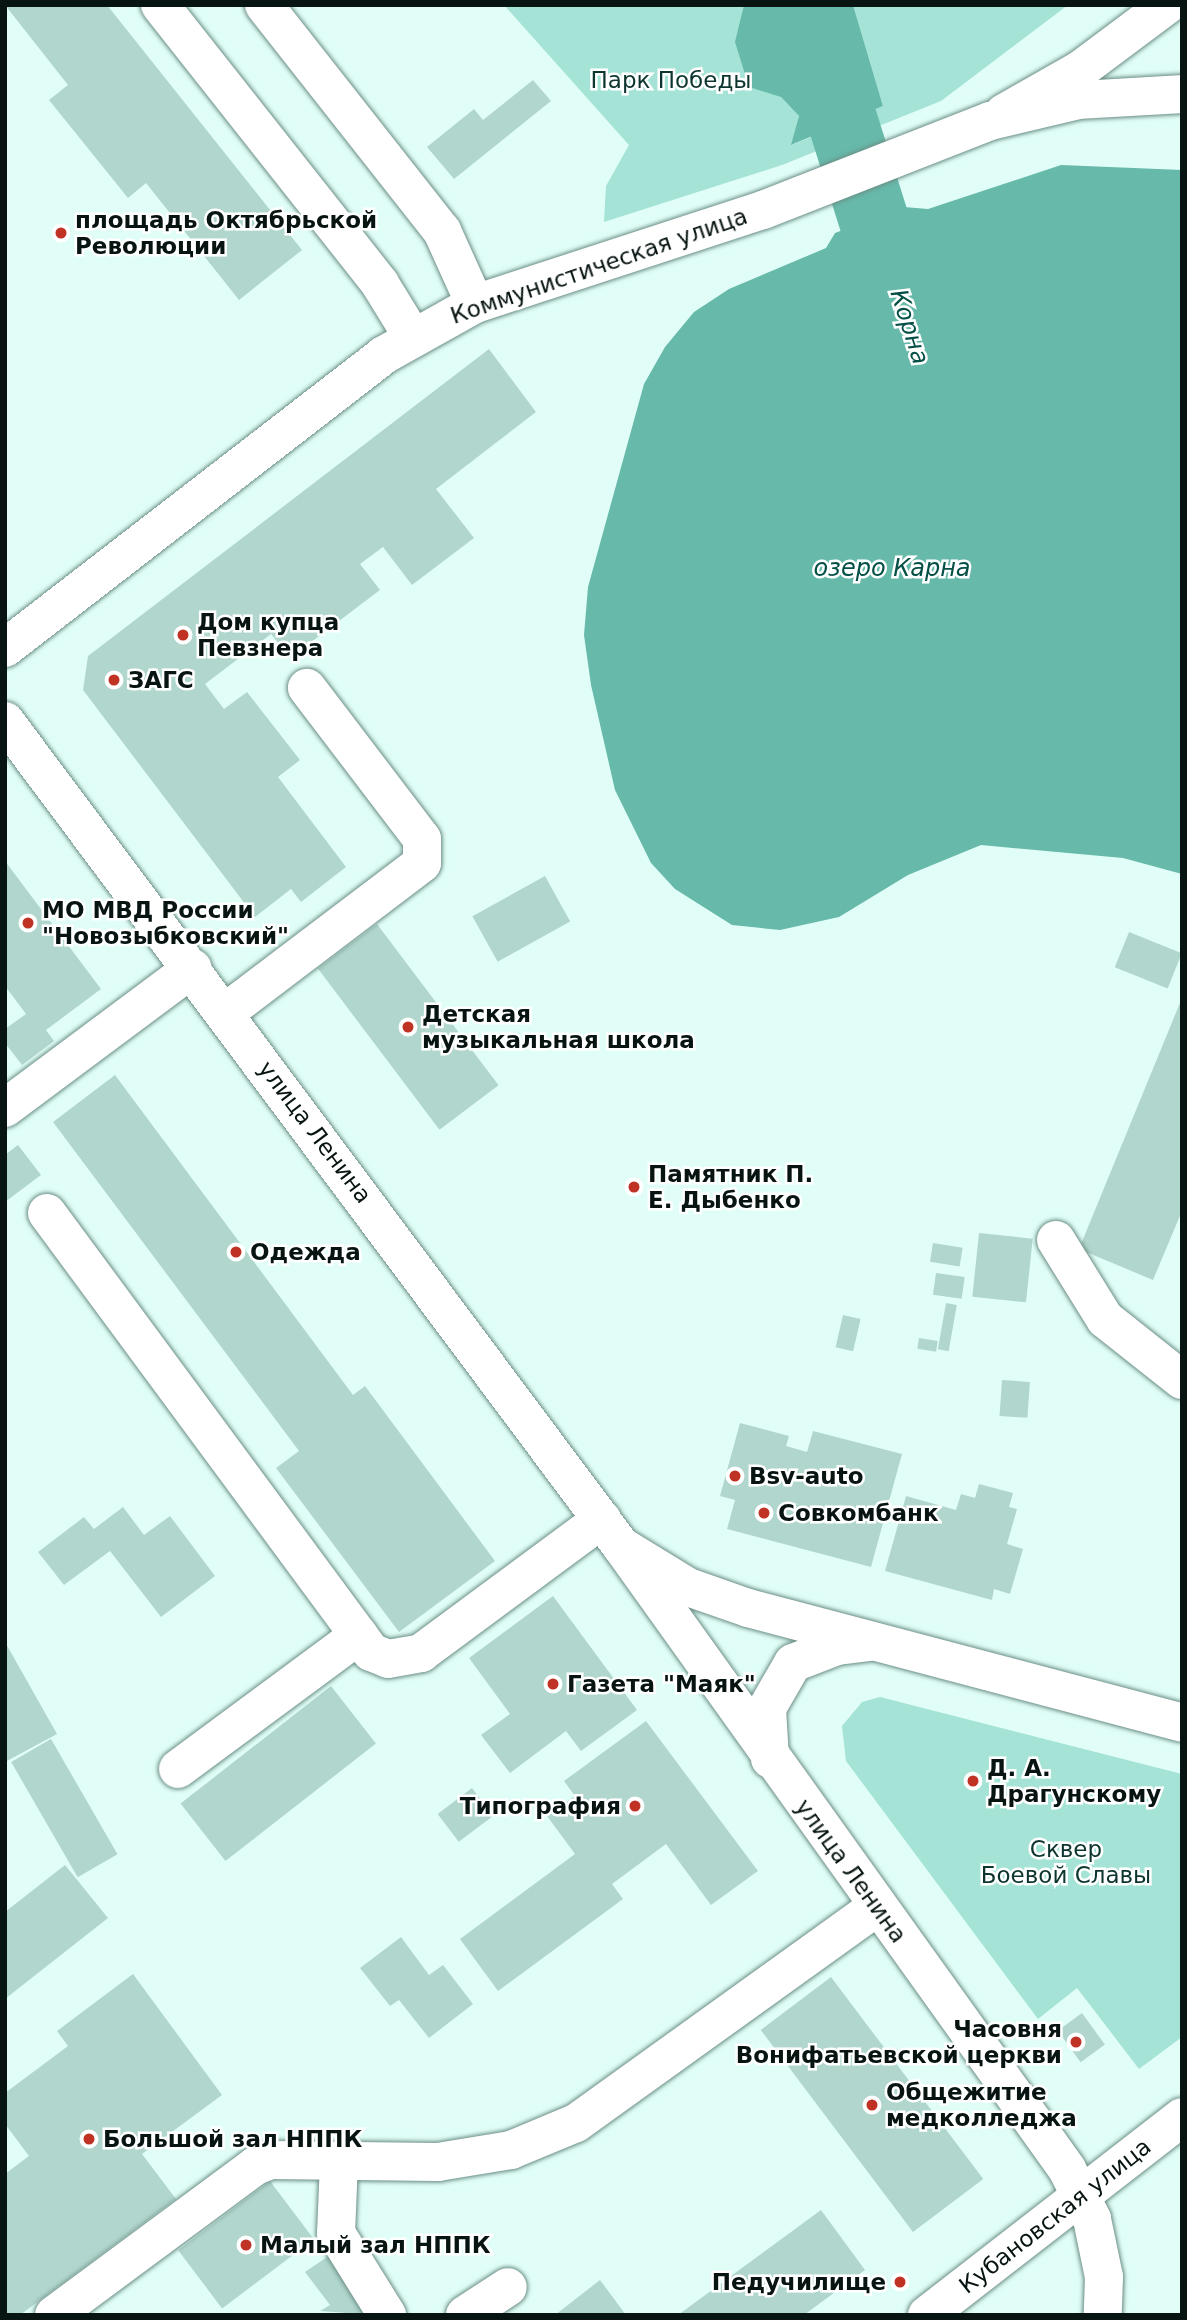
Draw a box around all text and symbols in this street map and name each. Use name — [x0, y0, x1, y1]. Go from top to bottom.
park label: Парк Победы — [591, 66, 751, 94]
street label: Коммунистическая улица — [447, 202, 751, 330]
place label: площадь Октябрьской Революции — [75, 206, 377, 260]
marker: площадь Октябрьской Революции — [53, 225, 69, 241]
water label: Корна — [883, 286, 935, 368]
water label: озеро Карна — [813, 555, 971, 583]
place label: Дом купца Певзнера — [197, 608, 339, 662]
marker: Дом купца Певзнера — [175, 627, 191, 643]
place label: ЗАГС — [128, 666, 194, 694]
marker: ЗАГС — [106, 672, 122, 688]
place label: МО МВД России "Новозыбковский" — [42, 896, 289, 950]
marker: МО МВД России "Новозыбковский" — [20, 915, 36, 931]
place label: Детская музыкальная школа — [422, 1000, 695, 1054]
marker: Детская музыкальная школа — [400, 1019, 416, 1035]
street label: улица Ленина — [253, 1055, 377, 1209]
place label: Памятник П. Е. Дыбенко — [648, 1160, 813, 1214]
marker: Памятник П. Е. Дыбенко — [626, 1179, 642, 1195]
place label: Одежда — [250, 1238, 361, 1266]
marker: Одежда — [228, 1244, 244, 1260]
place label: Bsv-auto — [749, 1462, 863, 1490]
marker: Bsv-auto — [727, 1468, 743, 1484]
place label: Совкомбанк — [778, 1499, 939, 1527]
marker: Совкомбанк — [756, 1505, 772, 1521]
place label: Газета "Маяк" — [567, 1670, 756, 1698]
marker: Газета "Маяк" — [545, 1676, 561, 1692]
place label: Д. А. Драгунскому — [987, 1754, 1161, 1808]
marker: Д. А. Драгунскому — [965, 1773, 981, 1789]
place label: Типография — [460, 1792, 621, 1820]
street label: улица Ленина — [790, 1794, 912, 1948]
marker: Типография — [627, 1798, 643, 1814]
park label: Сквер Боевой Славы — [981, 1835, 1151, 1889]
place label: Часовня Вонифатьевской церкви — [736, 2015, 1062, 2069]
marker: Часовня Вонифатьевской церкви — [1068, 2034, 1084, 2050]
place label: Общежитие медколледжа — [886, 2078, 1077, 2132]
marker: Общежитие медколледжа — [864, 2097, 880, 2113]
place label: Большой зал НППК — [103, 2125, 362, 2153]
marker: Большой зал НППК — [81, 2131, 97, 2147]
street label: Кубановская улица — [954, 2133, 1156, 2299]
place label: Малый зал НППК — [260, 2231, 490, 2259]
marker: Малый зал НППК — [238, 2237, 254, 2253]
place label: Педучилище — [712, 2268, 886, 2296]
marker: Педучилище — [892, 2274, 908, 2290]

